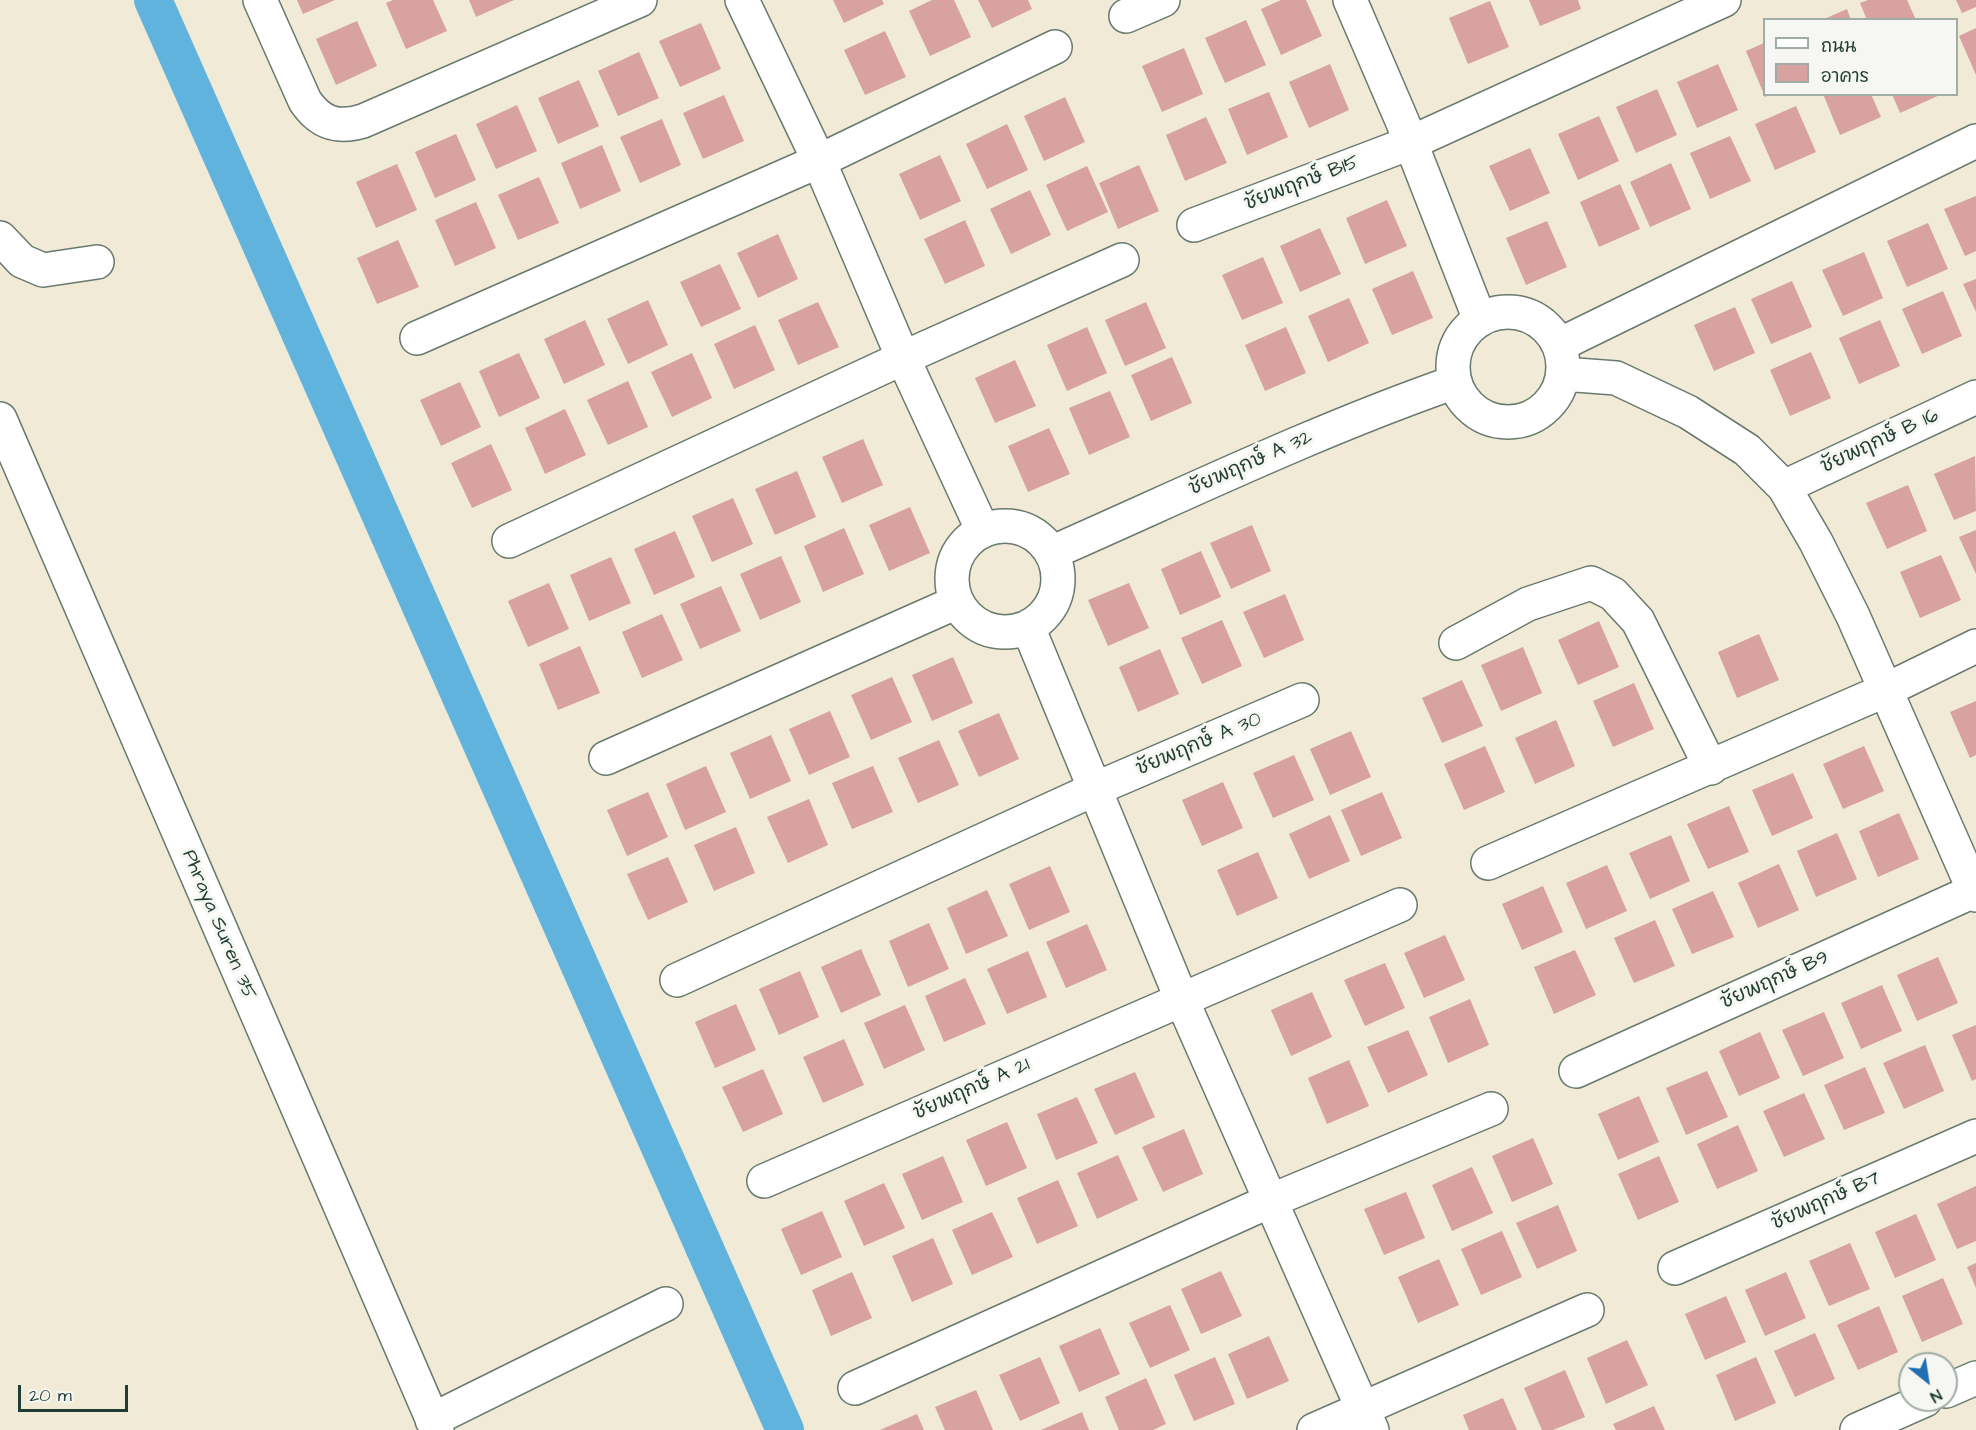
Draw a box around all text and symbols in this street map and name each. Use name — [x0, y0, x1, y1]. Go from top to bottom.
legend — [1763, 18, 1958, 96]
text: ถนน — [1821, 34, 1856, 59]
text: อาคาร — [1821, 64, 1869, 89]
street label: ชัยพฤกษ์ B15 — [1241, 151, 1363, 217]
street label: ชัยพฤกษ์ B 16 — [1817, 404, 1943, 480]
street label: ชัยพฤกษ์ A 32 — [1186, 426, 1316, 502]
street label: ชัยพฤกษ์ A 30 — [1133, 708, 1265, 782]
street label: Phraya Suren 35 — [176, 847, 260, 1003]
street label: ชัยพฤกษ์ B9 — [1717, 946, 1833, 1016]
street label: ชัยพฤกษ์ A 21 — [910, 1054, 1034, 1126]
street label: ชัยพฤกษ์ B7 — [1768, 1167, 1884, 1237]
north arrow — [1898, 1352, 1958, 1412]
scale bar — [21, 1373, 130, 1411]
text: 20 m — [29, 1383, 72, 1408]
text: N — [1926, 1384, 1946, 1408]

